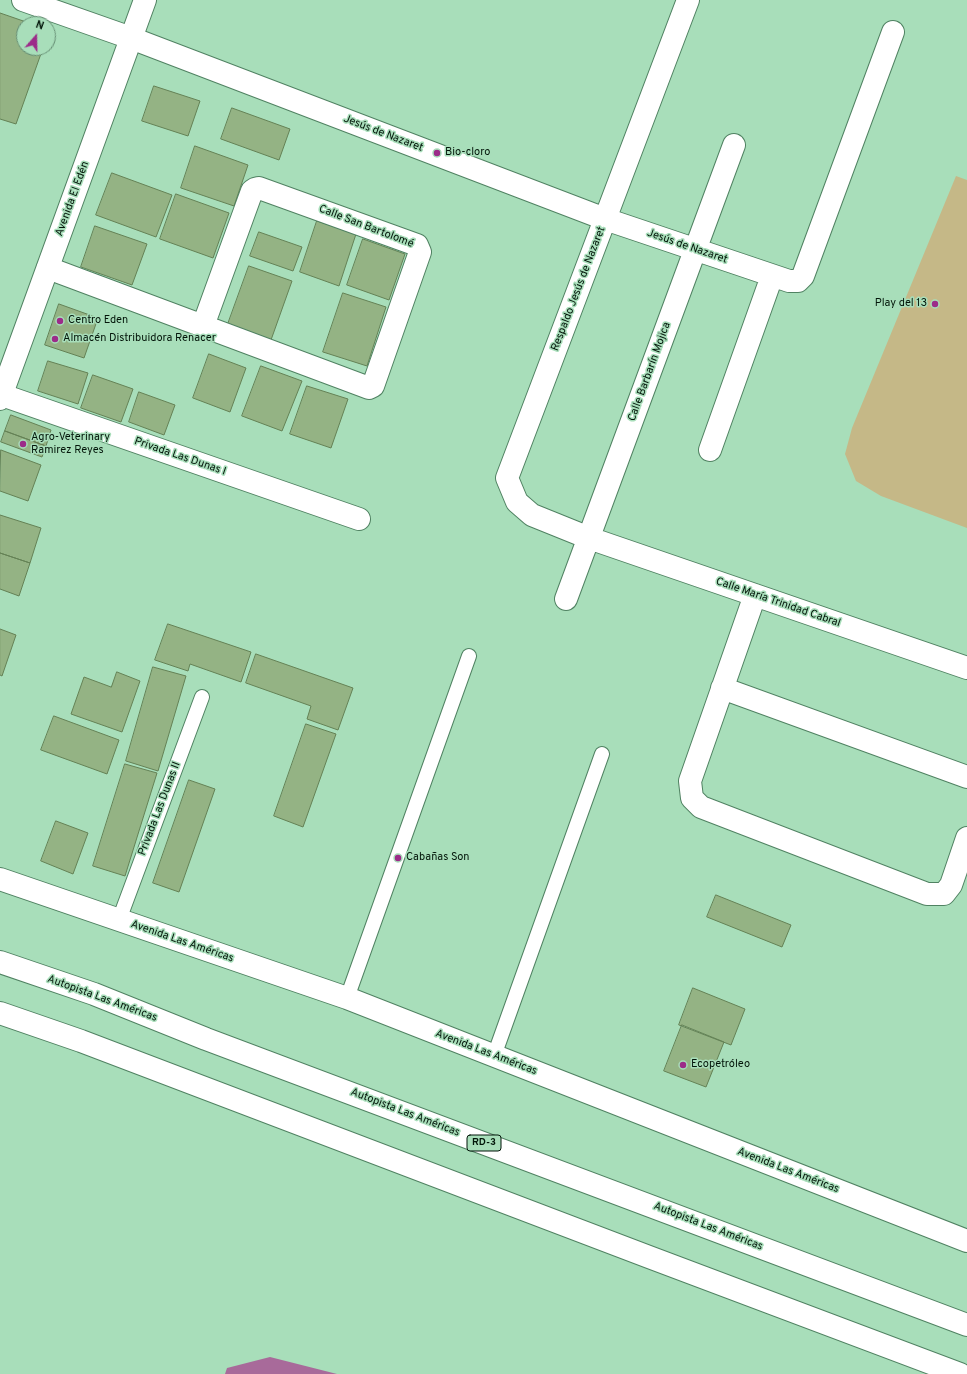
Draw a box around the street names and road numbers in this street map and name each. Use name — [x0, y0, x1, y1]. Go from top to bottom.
street label: Jesús de Nazaret — [341, 113, 425, 155]
street label: Avenida El Edén — [53, 160, 93, 238]
street label: Calle San Bartolomé — [317, 203, 415, 251]
street label: Respaldo Jesús de Nazaret — [549, 225, 609, 353]
street label: Jesús de Nazaret — [645, 227, 729, 267]
street label: Calle Barbarín Mojica — [626, 321, 674, 423]
street label: Privada Las Dunas I — [132, 435, 228, 479]
street label: Calle María Trinidad Cabral — [714, 575, 842, 631]
street label: Privada Las Dunas II — [136, 760, 184, 858]
street label: Avenida Las Américas — [129, 918, 235, 966]
street label: Autopista Las Américas — [45, 973, 159, 1025]
street label: Avenida Las Américas — [433, 1027, 539, 1079]
street label: Autopista Las Américas — [348, 1086, 462, 1140]
road number: RD-3 — [467, 1135, 501, 1151]
street label: Avenida Las Américas — [735, 1145, 841, 1197]
street label: Autopista Las Américas — [651, 1200, 765, 1254]

